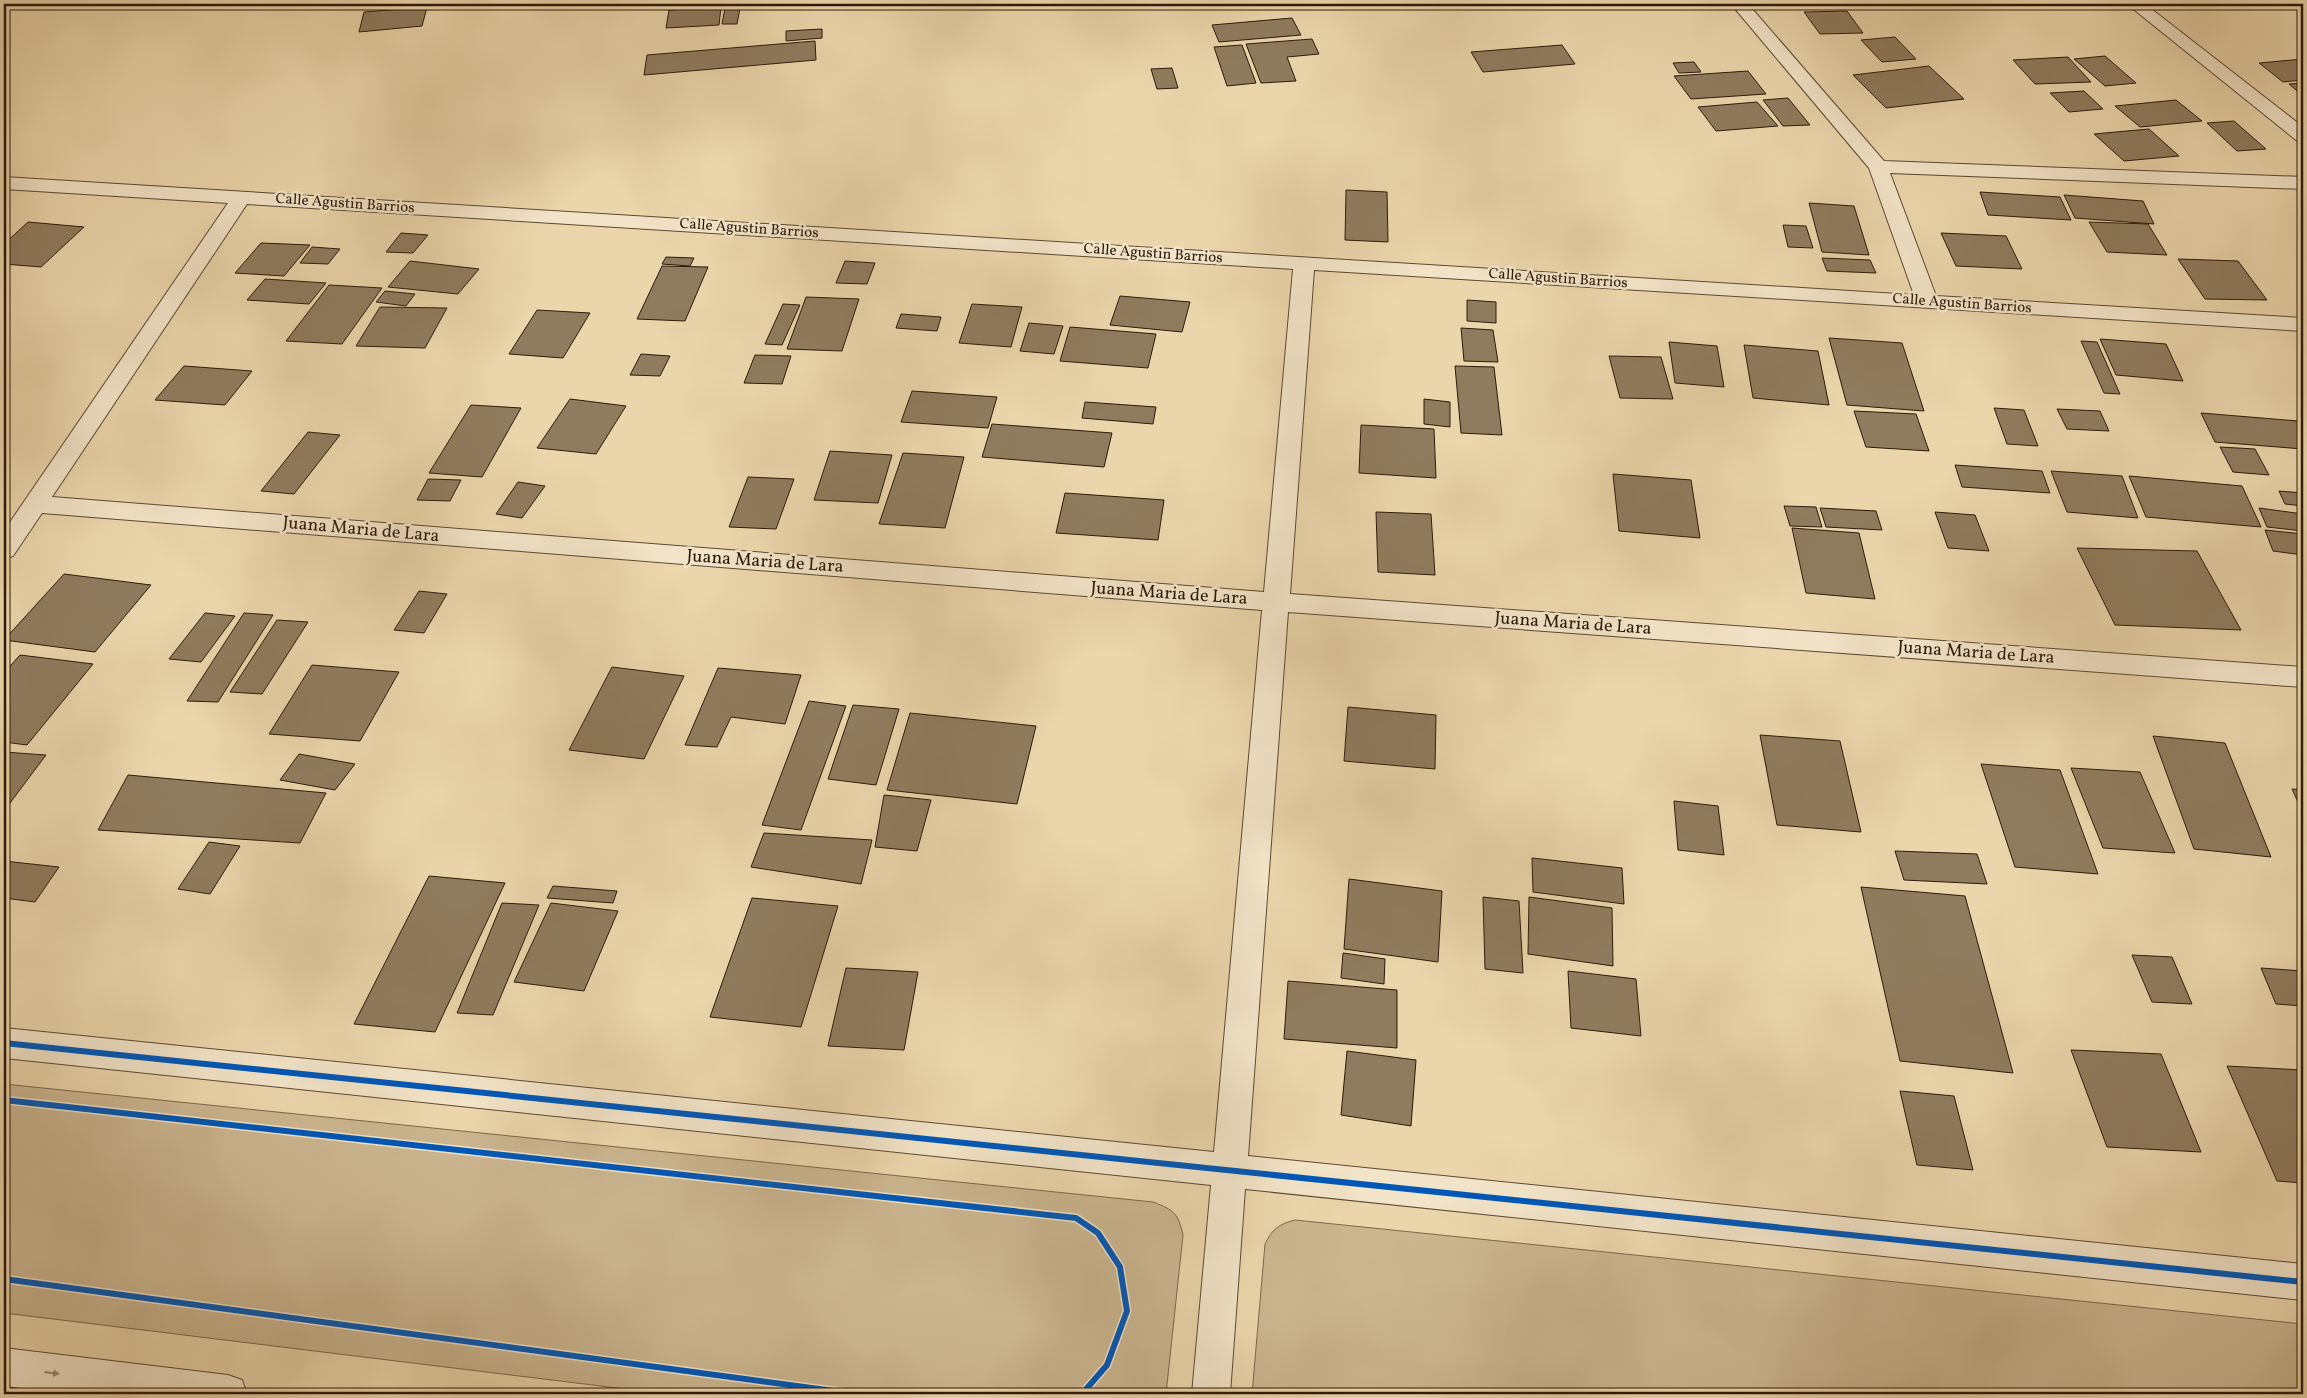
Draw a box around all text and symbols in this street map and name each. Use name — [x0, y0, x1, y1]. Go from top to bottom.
street label: Calle Agustin Barrios — [275, 189, 415, 219]
street label: Calle Agustin Barrios — [679, 214, 819, 244]
street label: Calle Agustin Barrios — [1083, 239, 1223, 269]
street label: Calle Agustin Barrios — [1488, 264, 1628, 294]
street label: Calle Agustin Barrios — [1892, 289, 2032, 319]
street label: Juana Maria de Lara — [281, 511, 441, 549]
street label: Juana Maria de Lara — [686, 544, 844, 580]
street label: Juana Maria de Lara — [1090, 576, 1248, 612]
street label: Juana Maria de Lara — [1494, 606, 1652, 642]
street label: Juana Maria de Lara — [1897, 635, 2055, 671]
one-way arrow — [44, 1369, 60, 1377]

